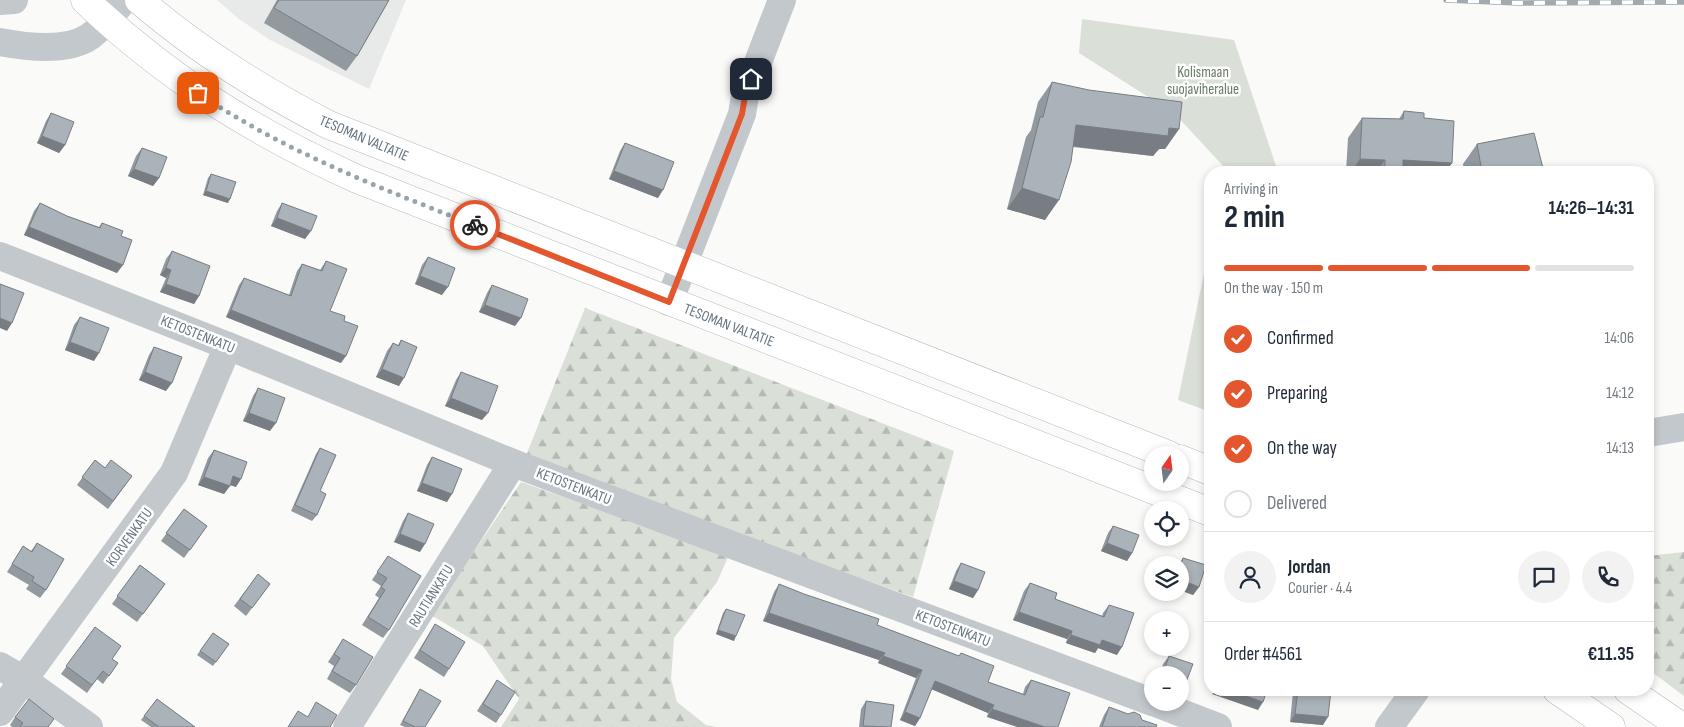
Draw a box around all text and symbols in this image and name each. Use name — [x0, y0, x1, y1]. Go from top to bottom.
pin — [730, 58, 772, 100]
park label: Kolismaan suojaviheralue — [1167, 63, 1239, 99]
icon: home — [737, 65, 765, 93]
pin — [177, 72, 219, 114]
icon: bag — [184, 79, 212, 107]
street label: TESOMAN VALTATIE — [316, 111, 411, 166]
text: Arriving in — [1224, 180, 1278, 199]
text: 14:26–14:31 — [1548, 197, 1634, 220]
text: 2 min — [1224, 198, 1285, 237]
courier — [450, 200, 500, 250]
icon: bike — [461, 211, 489, 239]
text: On the way · 150 m — [1224, 279, 1323, 298]
street label: TESOMAN VALTATIE — [681, 300, 777, 351]
street label: KETOSTENKATU — [158, 311, 238, 358]
icon: check — [1224, 325, 1252, 353]
text: Confirmed — [1267, 327, 1334, 350]
text: 14:06 — [1605, 329, 1634, 348]
icon: check — [1224, 380, 1252, 408]
text: Preparing — [1267, 382, 1328, 405]
text: 14:12 — [1606, 384, 1634, 403]
icon: check — [1224, 435, 1252, 463]
text: On the way — [1267, 437, 1337, 460]
text: 14:13 — [1606, 439, 1634, 458]
north arrow — [1144, 446, 1189, 491]
map controls — [1144, 446, 1189, 711]
street label: KETOSTENKATU — [534, 464, 614, 509]
text: Delivered — [1267, 492, 1327, 515]
button: locate — [1144, 501, 1189, 546]
street label: KORVENKATU — [102, 504, 157, 570]
button: person — [1224, 551, 1276, 603]
button: chat — [1518, 551, 1570, 603]
button: phone — [1582, 551, 1634, 603]
button: layers — [1144, 556, 1189, 601]
text: Jordan — [1288, 556, 1331, 579]
street label: RAUTIANKATU — [405, 562, 458, 631]
text: Courier · 4.4 — [1288, 579, 1352, 598]
street label: KETOSTENKATU — [913, 606, 993, 651]
button: + — [1144, 611, 1189, 656]
text: Order #4561 — [1224, 643, 1302, 666]
text: €11.35 — [1588, 643, 1634, 666]
button: − — [1144, 666, 1189, 711]

